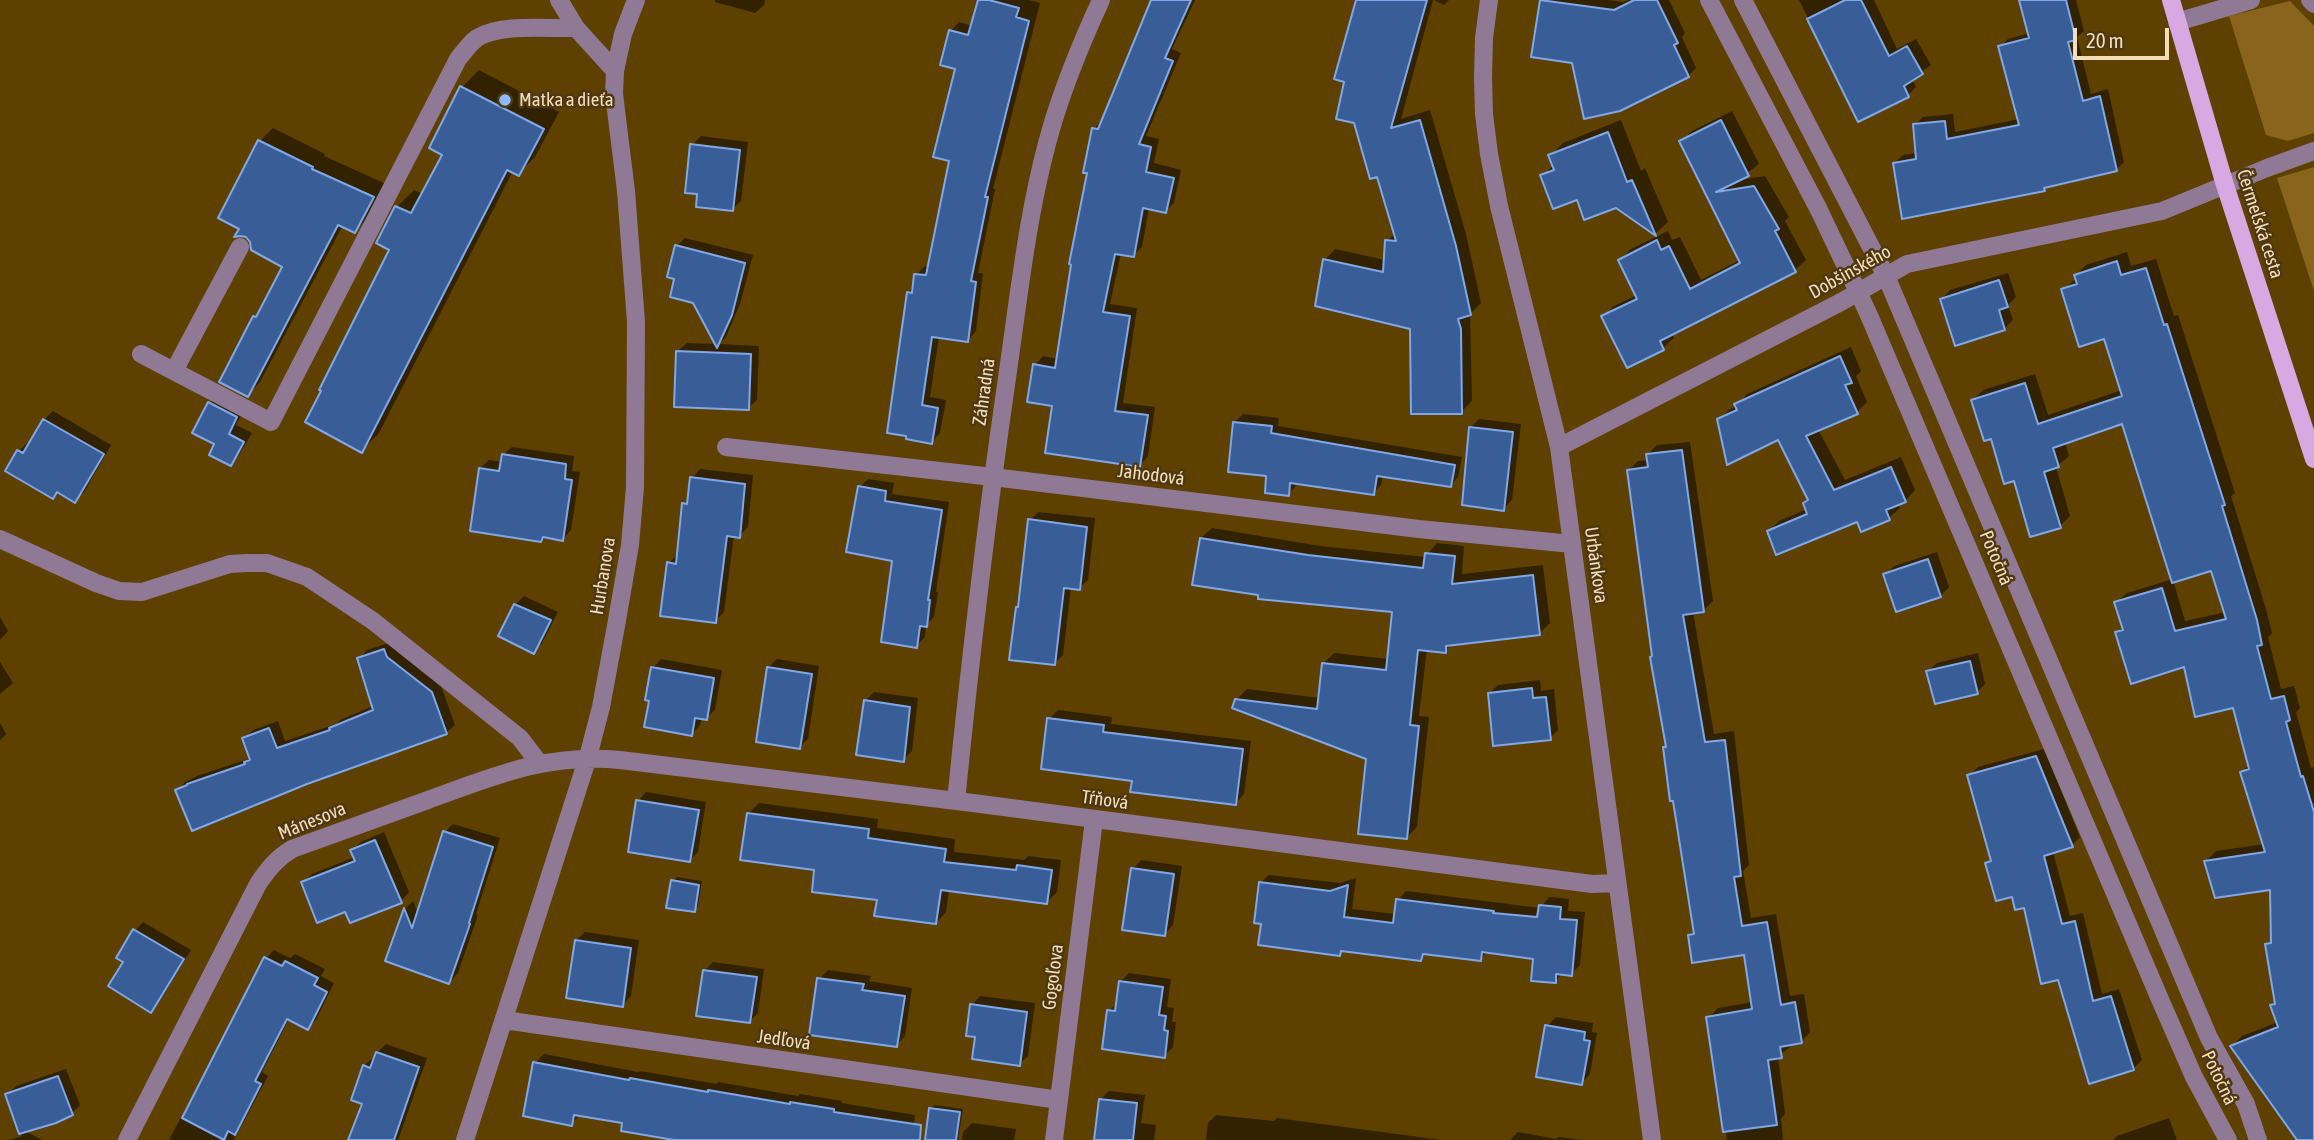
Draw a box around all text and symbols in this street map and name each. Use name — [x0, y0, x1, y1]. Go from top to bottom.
scale bar — [2076, 14, 2172, 58]
text: 20 m — [2086, 28, 2124, 52]
place label: Matka a dieťa — [519, 89, 614, 111]
marker: Matka a dieťa — [497, 92, 513, 108]
street label: Čermeľská cesta — [2232, 167, 2288, 281]
street label: Dobšinského — [1805, 240, 1895, 304]
street label: Záhradná — [968, 357, 1000, 427]
street label: Jahodová — [1116, 460, 1186, 490]
street label: Urbánkova — [1579, 525, 1613, 605]
street label: Potočná — [1974, 527, 2018, 589]
street label: Hurbanova — [586, 536, 620, 616]
street label: Tŕňová — [1080, 785, 1130, 815]
street label: Mánesova — [275, 797, 349, 845]
street label: Gogoľova — [1038, 943, 1068, 1011]
street label: Jedľová — [756, 1025, 812, 1055]
street label: Potočná — [2196, 1047, 2242, 1109]

